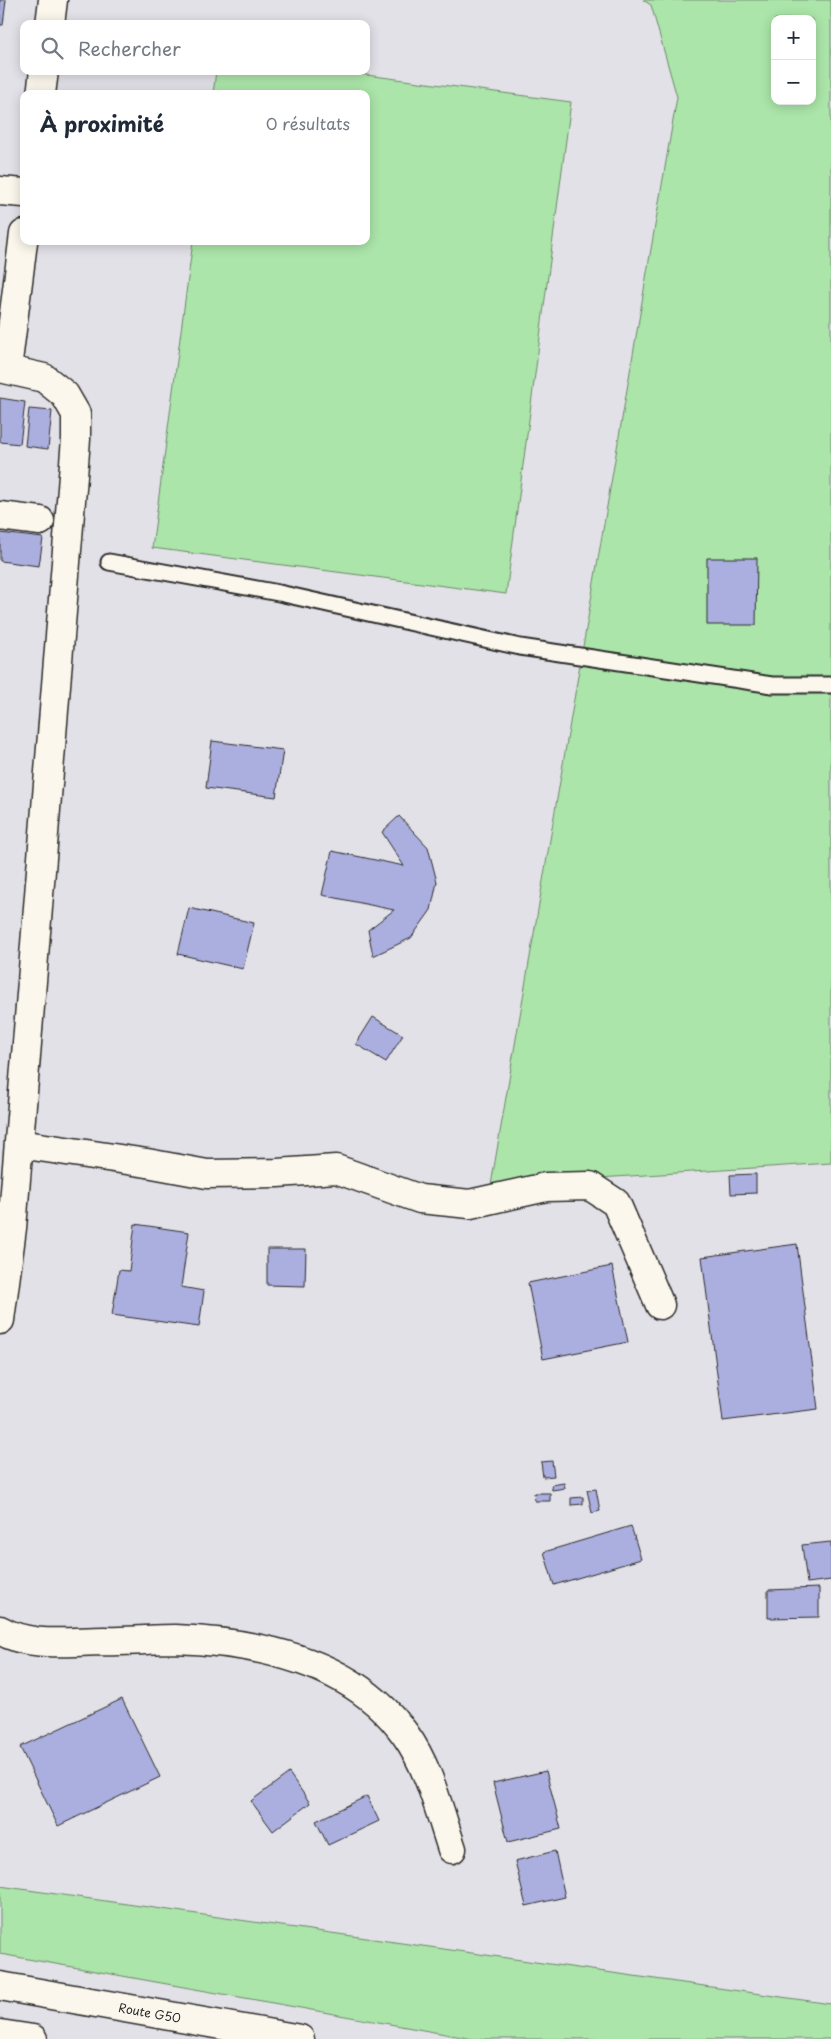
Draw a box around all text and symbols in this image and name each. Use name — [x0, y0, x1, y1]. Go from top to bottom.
map controls — [771, 15, 816, 105]
button: + — [771, 15, 816, 60]
search box — [20, 20, 370, 75]
icon: search — [38, 34, 66, 62]
text: Rechercher — [78, 34, 181, 62]
button: − — [771, 60, 816, 105]
text: À proximité — [40, 107, 164, 139]
text: 0 résultats — [266, 111, 350, 135]
street label: Route G50 — [117, 1998, 182, 2027]

